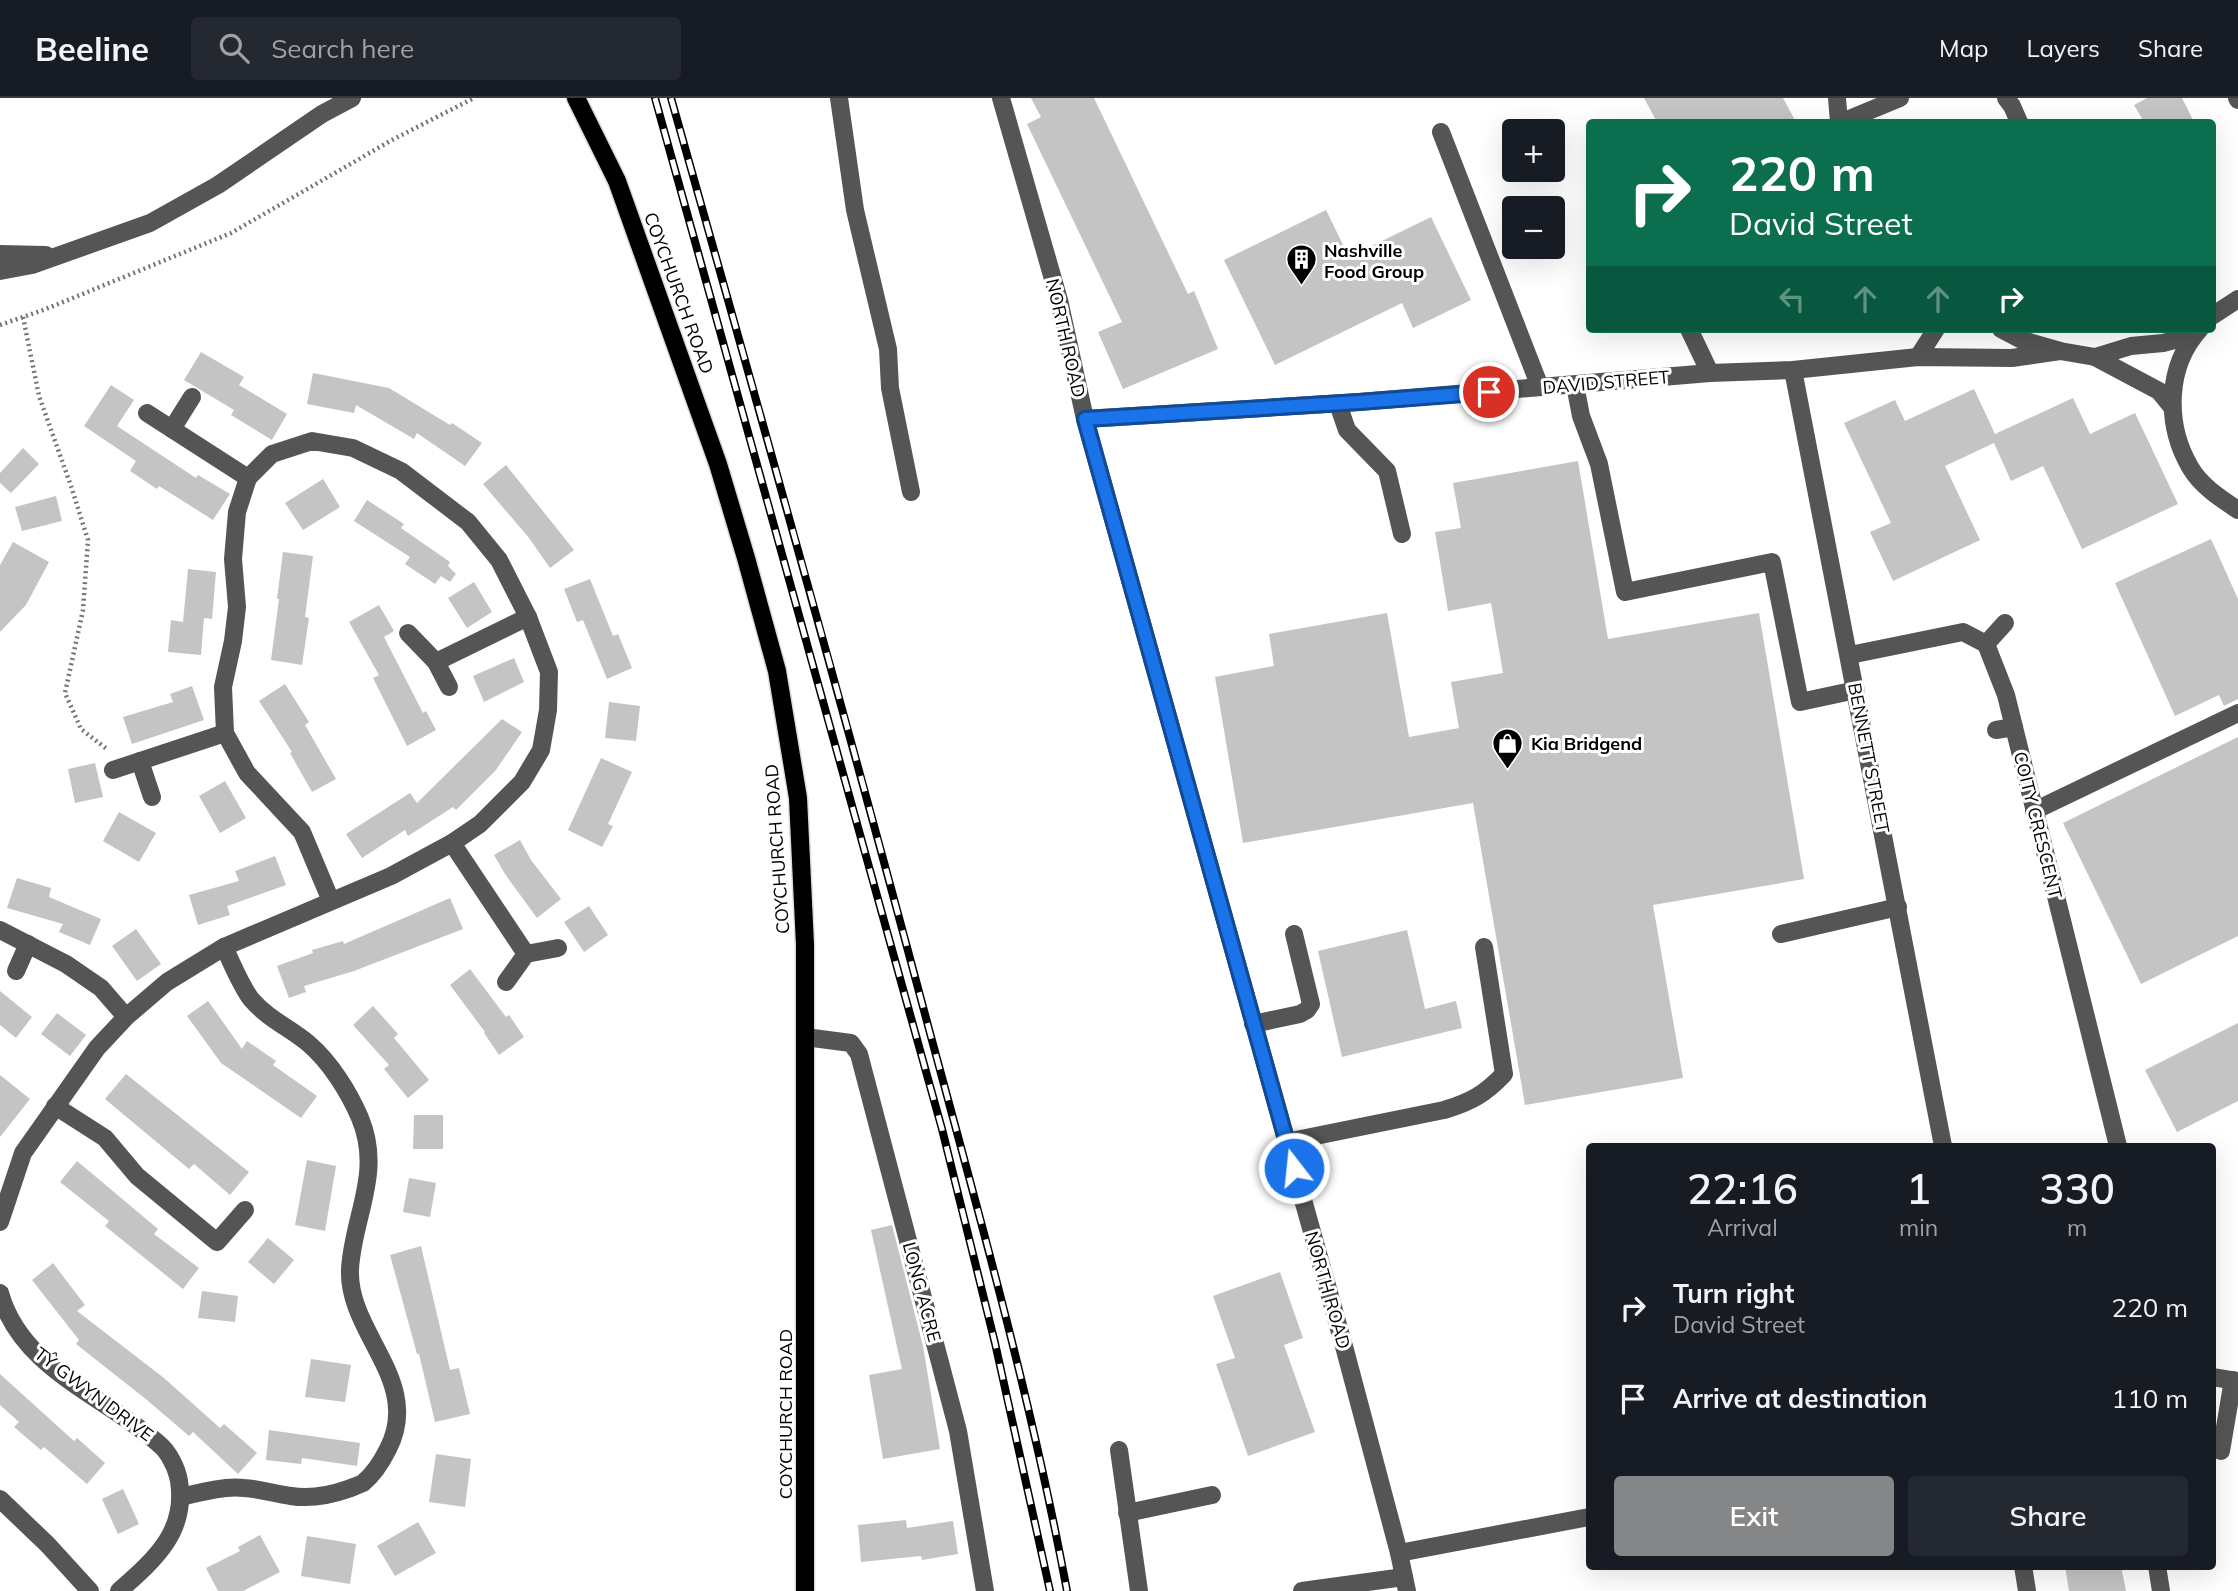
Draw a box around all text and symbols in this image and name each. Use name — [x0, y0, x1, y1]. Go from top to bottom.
search box — [191, 17, 681, 80]
text: Beeline — [35, 28, 149, 69]
icon: search — [215, 29, 253, 67]
text: Search here — [271, 32, 414, 65]
text: Map — [1939, 33, 1988, 63]
text: Layers — [2026, 33, 2100, 63]
text: Share — [2138, 33, 2203, 63]
map controls — [1502, 119, 1565, 259]
button: + — [1502, 119, 1565, 182]
text: 220 m — [1729, 142, 1875, 203]
icon: right — [1614, 147, 1705, 238]
button: − — [1502, 196, 1565, 259]
text: David Street — [1729, 203, 1913, 243]
street label: COYCHURCH ROAD — [639, 209, 719, 377]
place label: Nashville Food Group — [1324, 239, 1424, 283]
building icon: Nashville Food Group — [1284, 243, 1318, 287]
street label: NORTH ROAD — [1041, 276, 1091, 400]
icon: left — [1773, 280, 1811, 318]
icon: ahead — [1846, 280, 1884, 318]
icon: ahead — [1919, 280, 1957, 318]
icon: right — [1992, 280, 2030, 318]
pin — [1459, 362, 1519, 422]
street label: DAVID STREET — [1542, 365, 1670, 399]
icon: arrive — [1470, 373, 1508, 411]
street label: BENNETT STREET — [1843, 681, 1895, 835]
shop icon: Kia Bridgend — [1491, 726, 1525, 770]
place label: Kia Bridgend — [1531, 732, 1642, 755]
street label: COITY CRESCENT — [2009, 749, 2067, 901]
street label: COYCHURCH ROAD — [760, 763, 794, 935]
position arrow — [1257, 1131, 1331, 1205]
text: 22:16 — [1687, 1162, 1798, 1215]
text: 1 — [1906, 1162, 1931, 1215]
text: 330 — [2039, 1162, 2115, 1215]
text: Arrival — [1707, 1213, 1778, 1242]
text: min — [1899, 1213, 1938, 1242]
text: m — [2067, 1213, 2087, 1242]
street label: NORTH ROAD — [1300, 1228, 1356, 1352]
street label: LONG ACRE — [898, 1239, 946, 1345]
text: Turn right — [1673, 1277, 1794, 1310]
icon: right — [1614, 1289, 1652, 1327]
text: 220 m — [2112, 1291, 2188, 1324]
text: David Street — [1673, 1310, 1805, 1339]
street label: COYCHURCH ROAD — [774, 1329, 797, 1499]
street label: TŶ GWYN DRIVE — [30, 1342, 158, 1446]
icon: arrive — [1614, 1380, 1652, 1418]
text: Arrive at destination — [1673, 1382, 1928, 1415]
text: 110 m — [2112, 1382, 2188, 1415]
button: Exit — [1614, 1476, 1894, 1556]
button: Share — [1908, 1476, 2188, 1556]

